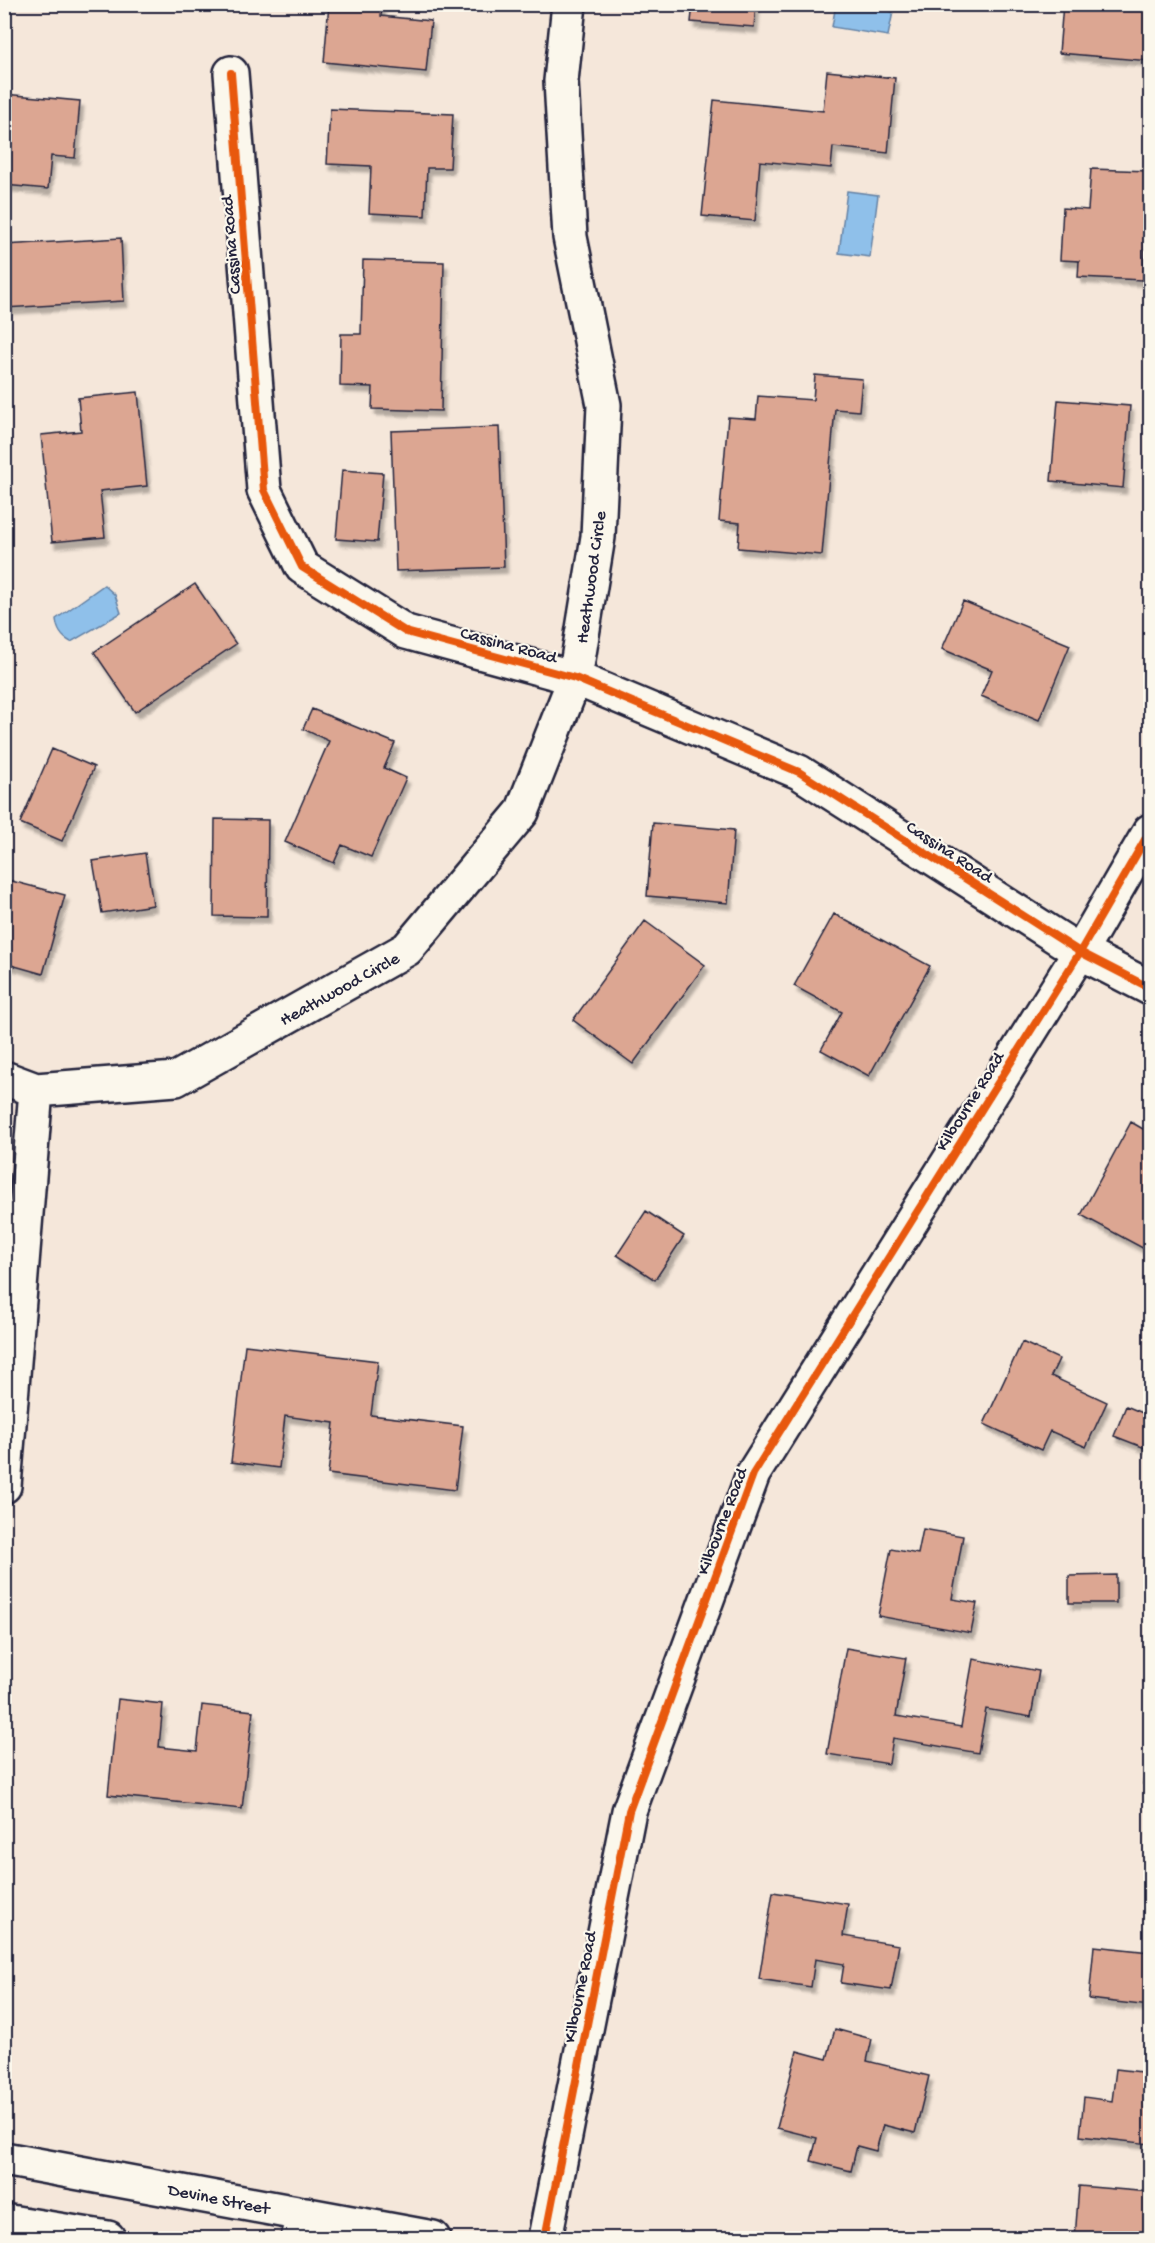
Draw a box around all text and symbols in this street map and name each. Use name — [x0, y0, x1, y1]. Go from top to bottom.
street label: Cassina Road — [218, 193, 247, 295]
street label: Heathwood Circle — [573, 509, 612, 645]
street label: Cassina Road — [458, 623, 560, 670]
street label: Cassina Road — [901, 817, 997, 890]
street label: Heathwood Circle — [277, 948, 404, 1032]
street label: Kilbourne Road — [932, 1048, 1011, 1156]
street label: Kilbourne Road — [693, 1464, 754, 1578]
street label: Kilbourne Road — [560, 1929, 603, 2045]
street label: Devine Street — [165, 2180, 273, 2221]

